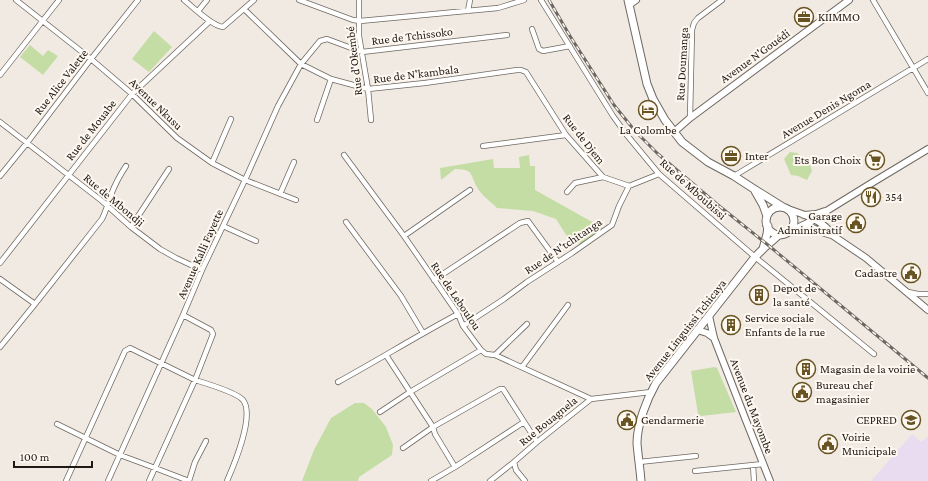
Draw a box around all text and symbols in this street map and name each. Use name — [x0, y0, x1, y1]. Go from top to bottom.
office icon: KIIMMO — [793, 6, 815, 28]
place label: KIIMMO — [818, 10, 860, 24]
street label: Rue de Tchissoko — [371, 24, 453, 48]
street label: Rue d'Okembé — [343, 26, 365, 96]
street label: Rue Doumanga — [673, 26, 691, 101]
street label: Avenue N'Gouédi — [717, 26, 793, 86]
street label: Rue Alice Valette — [31, 46, 91, 118]
street label: Rue de N'kambala — [372, 62, 460, 86]
street label: Avenue Nkusu — [126, 75, 186, 133]
street label: Avenue Denis Ngoma — [779, 76, 874, 141]
street label: Rue de Mouabe — [63, 97, 119, 163]
hotel icon: La Colombe — [637, 99, 659, 121]
street label: Rue de Djem — [560, 111, 608, 167]
place label: La Colombe — [620, 123, 676, 137]
office icon: Inter — [720, 145, 742, 167]
place label: Inter — [745, 149, 769, 163]
supermarket icon: Ets Bon Choix — [864, 149, 886, 171]
place label: Ets Bon Choix — [794, 153, 861, 167]
street label: Rue de Mboubissi — [657, 156, 729, 222]
street label: Rue de Mbondji — [81, 170, 147, 230]
restaurant icon: 354 — [860, 186, 882, 208]
place label: 354 — [885, 190, 902, 204]
street label: Avenue Kalli Fayette — [174, 207, 226, 301]
place label: Garage Administratif — [778, 209, 843, 237]
public building icon: Garage Administratif — [845, 212, 867, 234]
street label: Rue de N'tchitanga — [522, 215, 605, 277]
street label: Rue de Leboulou — [428, 259, 484, 333]
public building icon: Cadastre — [900, 262, 922, 284]
place label: Cadastre — [855, 266, 897, 280]
street label: Avenue Linguissi Tchicaya — [641, 276, 729, 384]
place label: Depot de la santé — [773, 281, 816, 309]
building icon: Depot de la santé — [748, 284, 770, 306]
place label: Service sociale Enfants de la rue — [745, 311, 825, 339]
building icon: Service sociale Enfants de la rue — [720, 314, 742, 336]
street label: Avenue du Mayombe — [727, 357, 777, 455]
building icon: Magasin de la voirie — [795, 358, 817, 380]
place label: Magasin de la voirie — [820, 362, 915, 376]
place label: Bureau chef magasinier — [816, 378, 874, 406]
public building icon: Bureau chef magasinier — [791, 381, 813, 403]
street label: Rue Bouagnela — [516, 393, 580, 449]
public building icon: Gendarmerie — [616, 409, 638, 431]
school or university icon: CEPRED — [900, 409, 922, 431]
place label: Gendarmerie — [641, 413, 704, 427]
place label: CEPRED — [856, 413, 897, 427]
place label: Voirie Municipale — [842, 430, 896, 458]
public building icon: Voirie Municipale — [817, 433, 839, 455]
scale bar — [14, 443, 92, 469]
text: 100 m — [20, 450, 50, 464]

